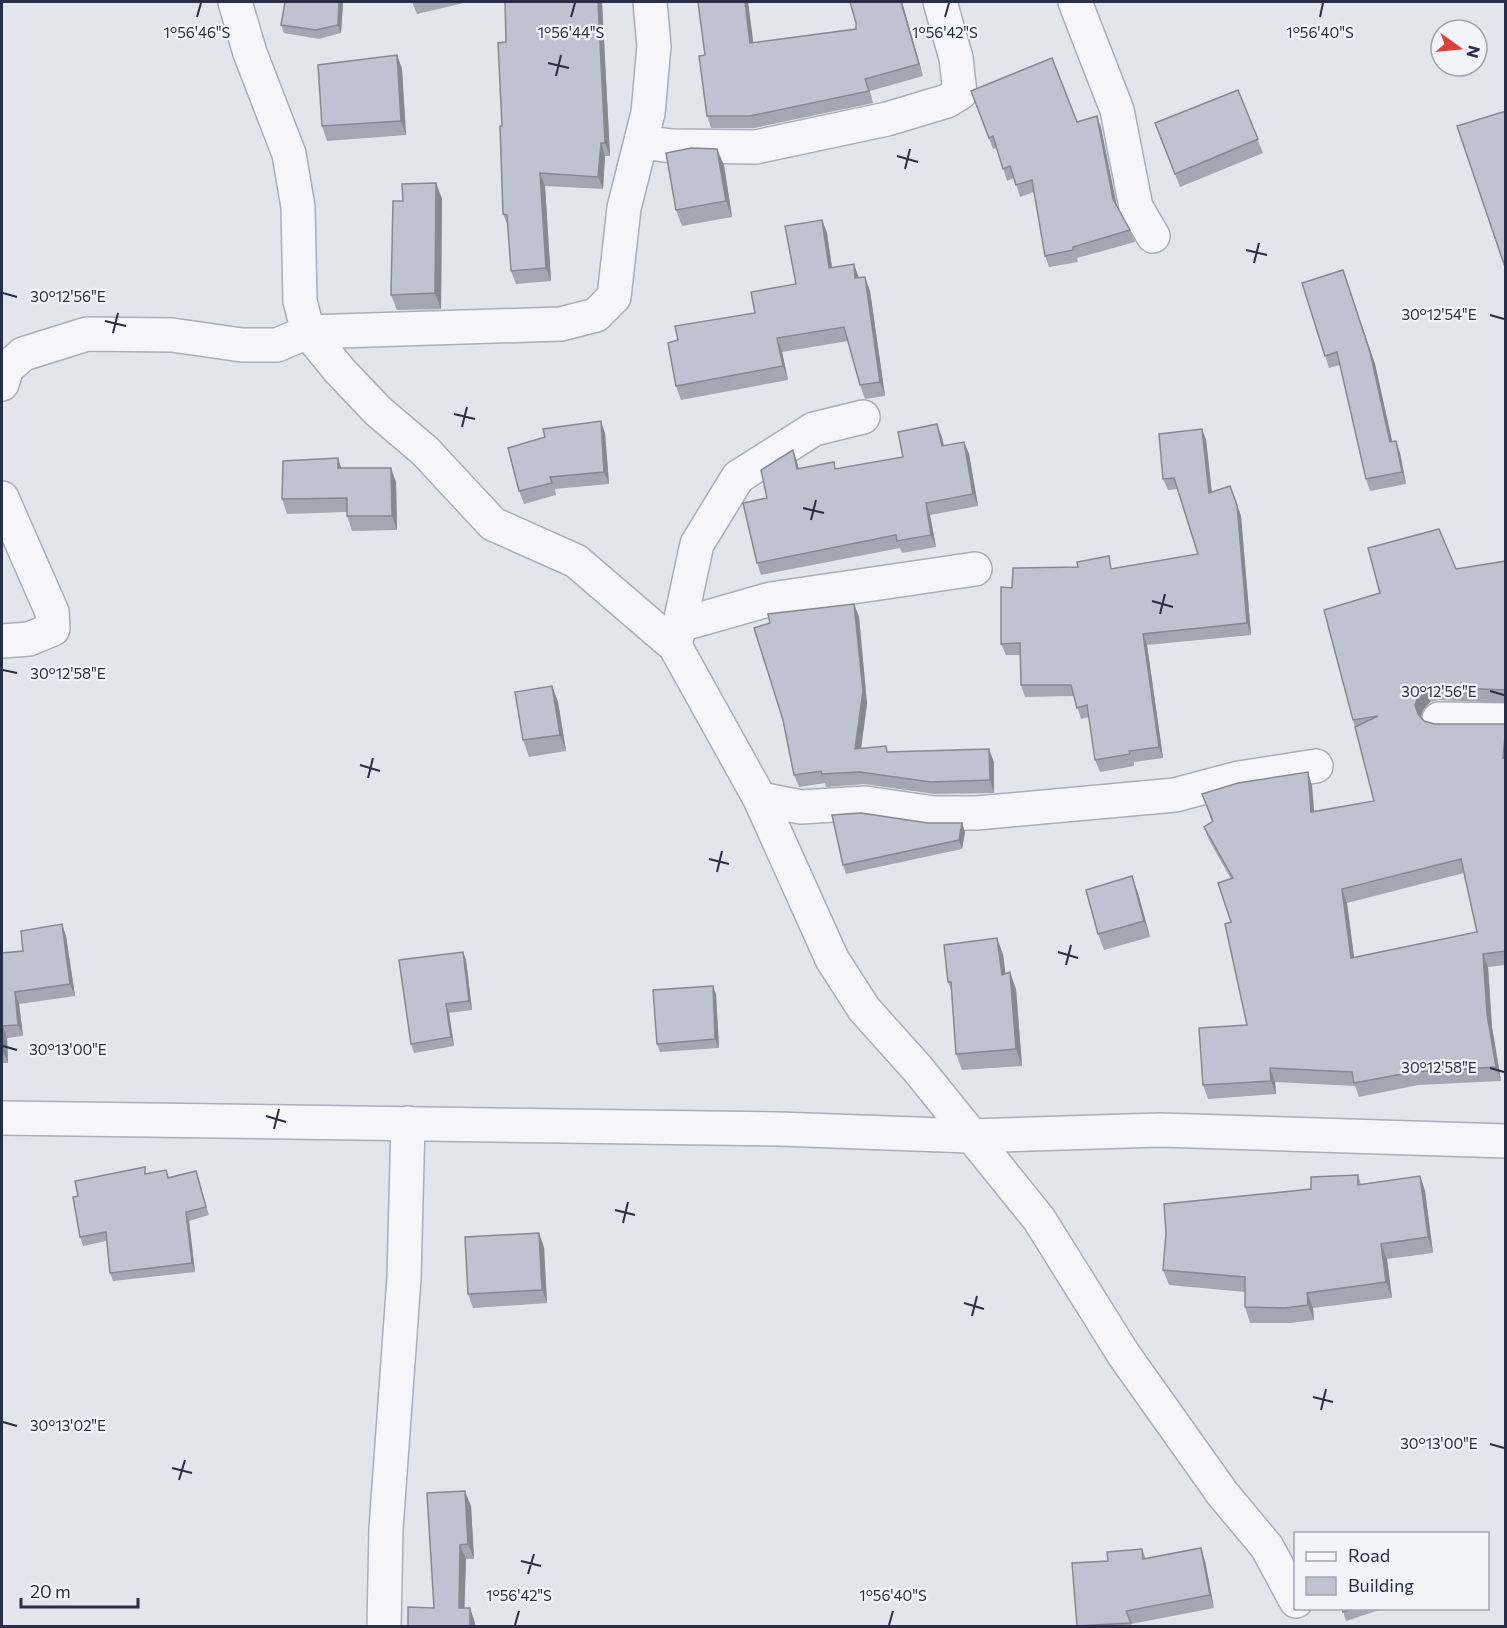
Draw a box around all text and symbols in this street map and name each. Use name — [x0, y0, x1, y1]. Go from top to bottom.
north arrow — [1429, 18, 1489, 78]
text: 1°56'46"S — [164, 23, 231, 41]
text: 1°56'44"S — [538, 23, 605, 41]
text: 1°56'42"S — [912, 23, 978, 41]
text: 1°56'40"S — [1286, 23, 1354, 41]
text: N — [1463, 44, 1485, 60]
text: 30°12'56"E — [30, 287, 106, 305]
text: 30°12'54"E — [1401, 305, 1477, 323]
text: 30°12'58"E — [30, 664, 106, 682]
text: 30°12'56"E — [1401, 682, 1477, 700]
text: 30°13'00"E — [29, 1040, 107, 1058]
text: 30°12'58"E — [1401, 1058, 1477, 1076]
text: 30°13'02"E — [30, 1416, 106, 1434]
text: 30°13'00"E — [1400, 1434, 1478, 1452]
legend — [1294, 1532, 1489, 1610]
text: Road — [1348, 1544, 1390, 1566]
scale bar — [21, 1571, 138, 1609]
text: Building — [1348, 1574, 1414, 1596]
text: 20 m — [30, 1580, 71, 1602]
text: 1°56'42"S — [486, 1586, 552, 1604]
text: 1°56'40"S — [859, 1586, 927, 1604]

